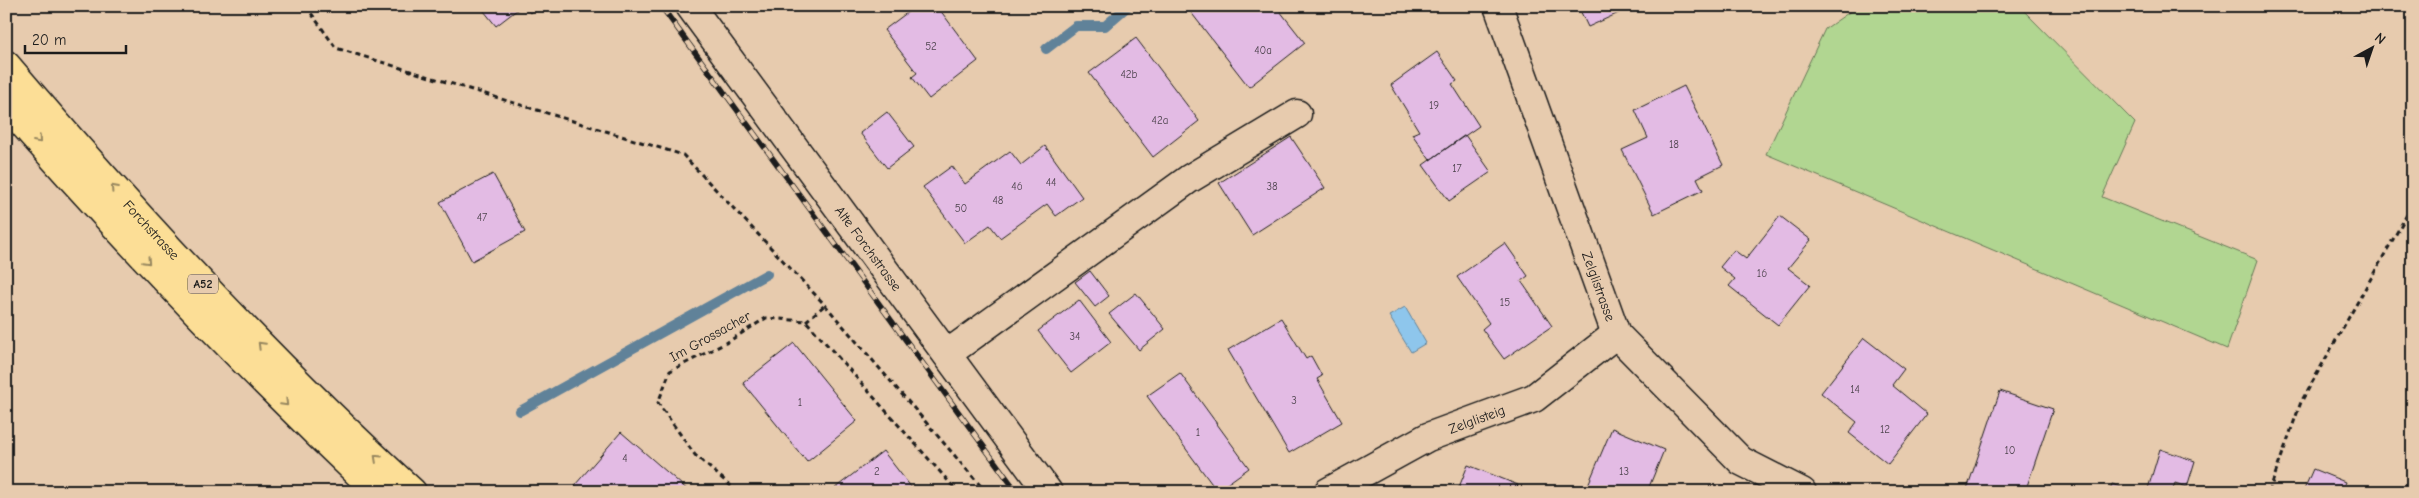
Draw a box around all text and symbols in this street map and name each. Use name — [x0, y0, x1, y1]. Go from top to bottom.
scale bar — [25, 22, 126, 54]
north arrow — [2346, 22, 2396, 72]
text: N — [2371, 29, 2389, 48]
text: 20 m — [32, 31, 66, 49]
house number: 52 — [925, 40, 937, 53]
house number: 40a — [1254, 44, 1272, 57]
house number: 42b — [1121, 68, 1138, 81]
house number: 19 — [1429, 99, 1439, 112]
house number: 42a — [1152, 114, 1168, 127]
one-way arrow — [33, 135, 42, 144]
house number: 18 — [1669, 138, 1679, 151]
house number: 17 — [1452, 162, 1462, 175]
house number: 44 — [1046, 176, 1056, 189]
house number: 46 — [1011, 180, 1023, 193]
house number: 38 — [1266, 180, 1278, 193]
one-way arrow — [110, 185, 119, 194]
house number: 48 — [993, 194, 1004, 207]
street label: Forchstrasse — [120, 197, 183, 264]
house number: 50 — [955, 202, 967, 215]
street label: Alte Forchstrasse — [831, 203, 905, 295]
house number: 47 — [477, 211, 487, 224]
street label: Zelglistrasse — [1578, 249, 1619, 324]
one-way arrow — [141, 255, 150, 264]
house number: 16 — [1757, 267, 1767, 280]
road number: A52 — [188, 274, 218, 294]
house number: 15 — [1500, 296, 1510, 309]
street label: Im Grossacher — [667, 307, 754, 366]
house number: 34 — [1070, 330, 1080, 343]
one-way arrow — [258, 341, 267, 350]
house number: 14 — [1850, 383, 1860, 396]
house number: 3 — [1291, 394, 1297, 407]
house number: 1 — [798, 396, 802, 409]
one-way arrow — [279, 397, 288, 406]
street label: Zelglisteig — [1446, 401, 1507, 438]
house number: 12 — [1880, 423, 1890, 436]
house number: 1 — [1196, 426, 1200, 439]
house number: 10 — [2004, 444, 2016, 457]
house number: 4 — [622, 452, 628, 465]
one-way arrow — [373, 455, 382, 464]
house number: 2 — [874, 465, 880, 478]
house number: 13 — [1619, 465, 1629, 478]

